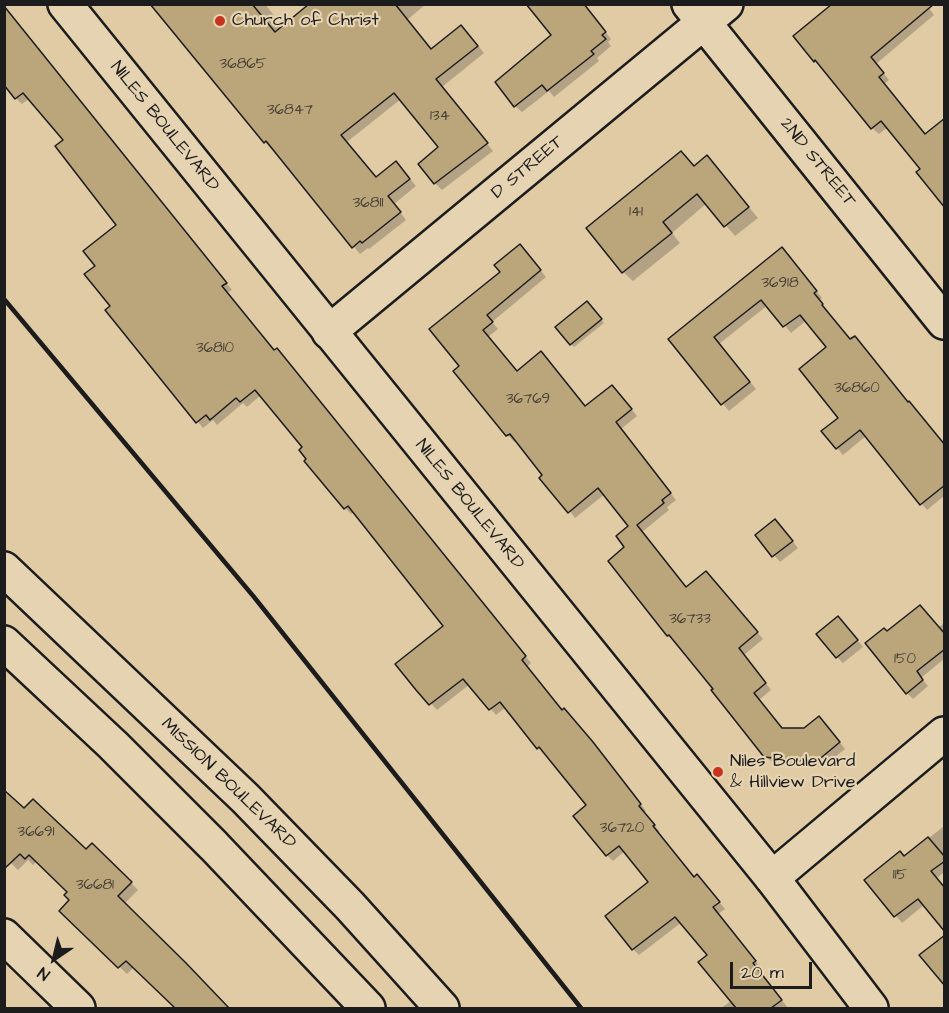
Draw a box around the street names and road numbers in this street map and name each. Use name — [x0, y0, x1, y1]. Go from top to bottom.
street label: NILES BOULEVARD — [105, 58, 223, 196]
street label: 2ND STREET — [774, 114, 860, 212]
street label: D STREET — [488, 132, 568, 204]
street label: NILES BOULEVARD — [410, 436, 528, 574]
street label: MISSION BOULEVARD — [156, 714, 300, 854]

